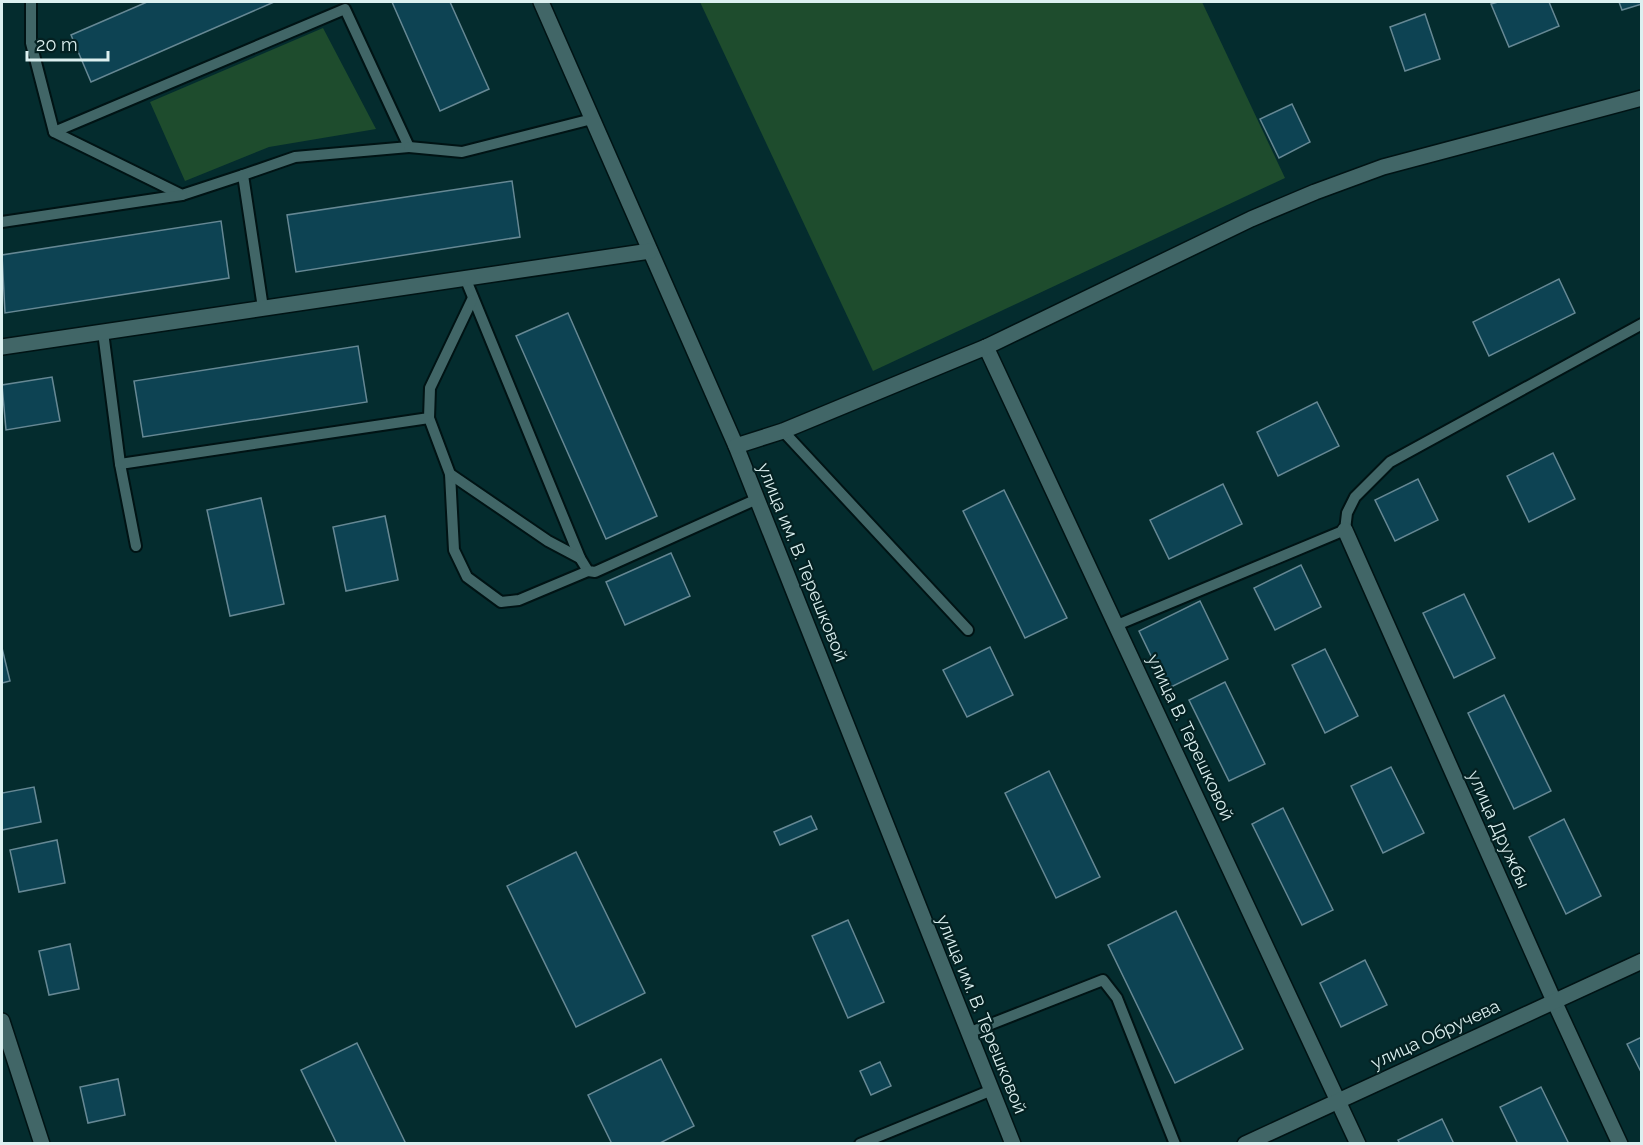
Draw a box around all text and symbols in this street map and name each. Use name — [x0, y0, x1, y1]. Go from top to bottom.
scale bar — [27, 24, 108, 62]
text: 20 m — [36, 34, 78, 55]
street label: улица им. В. Терешковой — [753, 460, 853, 664]
street label: улица В. Терешковой — [1143, 650, 1239, 824]
street label: улица Дружбы — [1464, 767, 1534, 891]
street label: улица им. В. Терешковой — [932, 912, 1032, 1116]
street label: улица Обручева — [1367, 995, 1503, 1073]

